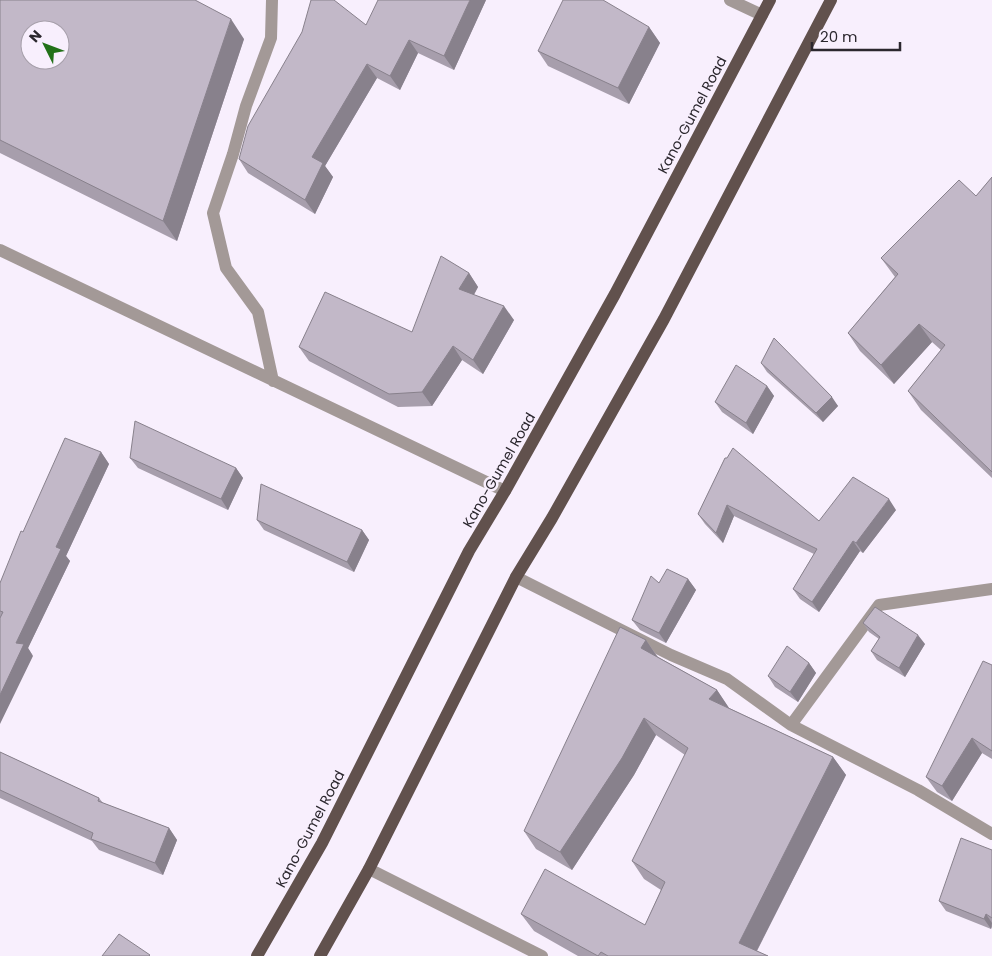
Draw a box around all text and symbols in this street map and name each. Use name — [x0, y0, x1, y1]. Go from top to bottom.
north arrow — [20, 20, 70, 70]
scale bar — [812, 20, 900, 52]
text: N — [24, 26, 46, 47]
text: 20 m — [820, 26, 858, 47]
street label: Kano-Gumel Road — [653, 53, 731, 177]
street label: Kano-Gumel Road — [458, 409, 540, 531]
street label: Kano-Gumel Road — [271, 767, 349, 891]

